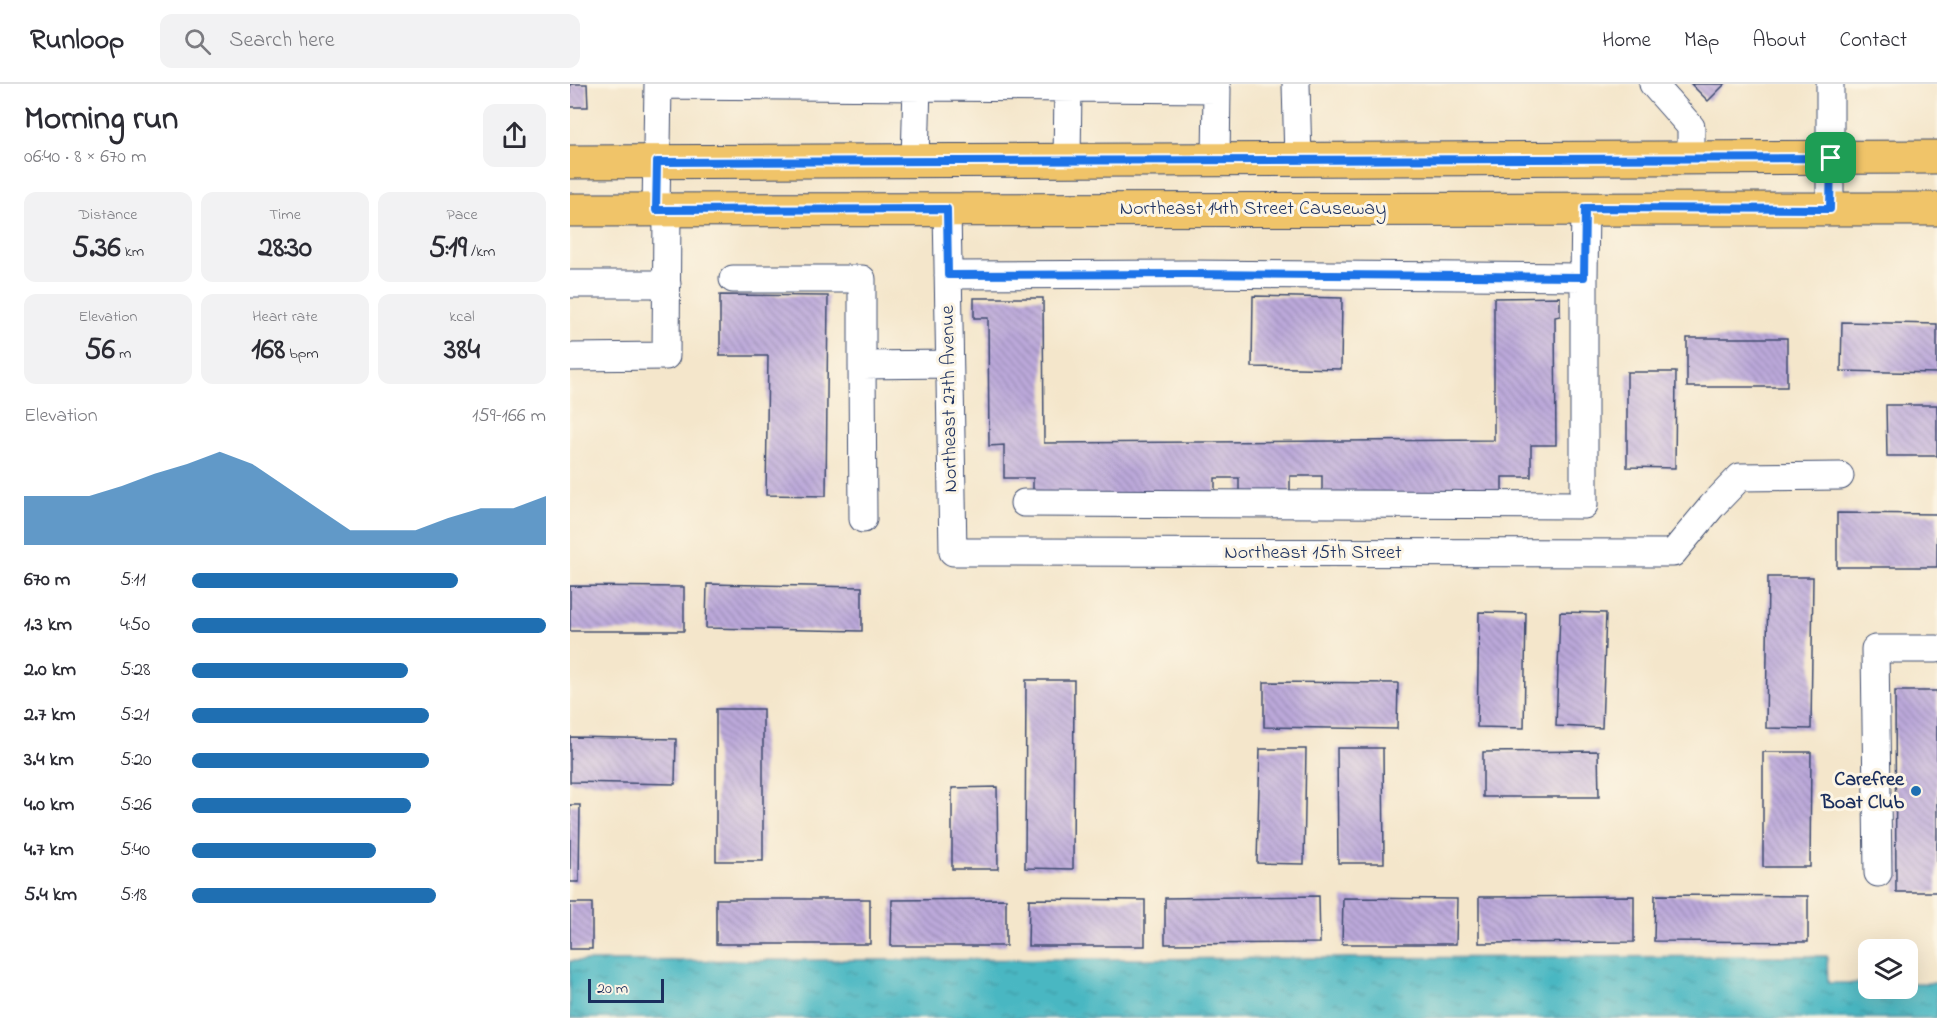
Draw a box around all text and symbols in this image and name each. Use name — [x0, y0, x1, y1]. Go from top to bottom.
search box — [160, 14, 580, 68]
text: Runloop — [30, 21, 124, 62]
icon: search — [181, 25, 214, 58]
text: Search here — [229, 25, 335, 57]
text: Home — [1602, 26, 1651, 56]
text: Map — [1684, 26, 1719, 56]
text: About — [1752, 26, 1806, 56]
text: Contact — [1839, 26, 1907, 56]
text: Morning run — [24, 96, 178, 144]
button: share — [483, 104, 546, 167]
pin — [1805, 132, 1856, 183]
icon: arrive — [1814, 141, 1847, 174]
text: 06:40 · 8 × 670 m — [24, 143, 147, 172]
street label: Northeast 14th Street Causeway — [1120, 195, 1386, 224]
text: Distance — [79, 203, 137, 227]
text: Time — [269, 203, 301, 227]
text: Pace — [446, 203, 478, 227]
text: 5.36 — [72, 227, 121, 271]
text: 28:30 — [258, 227, 312, 271]
text: 5:19 — [429, 227, 467, 271]
text: km — [121, 240, 144, 264]
text: /km — [467, 240, 495, 264]
text: Elevation — [79, 305, 137, 329]
text: Heart rate — [252, 305, 318, 329]
text: kcal — [449, 305, 475, 329]
street label: Northeast 27th Avenue — [934, 305, 966, 493]
text: 56 — [85, 329, 115, 373]
text: 168 — [251, 329, 285, 373]
text: 384 — [444, 329, 480, 373]
text: m — [115, 342, 131, 366]
text: bpm — [285, 342, 319, 366]
text: Elevation — [24, 402, 98, 431]
text: 159–166 m — [472, 402, 546, 431]
street label: Northeast 15th Street — [1224, 539, 1402, 568]
text: 670 m — [24, 566, 70, 595]
text: 5:11 — [120, 566, 146, 595]
text: 1.3 km — [24, 611, 72, 640]
text: 4:50 — [120, 611, 150, 640]
text: 2.0 km — [24, 656, 76, 685]
text: 5:28 — [120, 656, 151, 685]
text: 2.7 km — [24, 701, 76, 730]
text: 5:21 — [120, 701, 149, 730]
text: 3.4 km — [24, 746, 74, 775]
text: 5:20 — [120, 746, 152, 775]
place label: Carefree Boat Club — [1820, 766, 1905, 818]
marker: Carefree Boat Club — [1909, 784, 1923, 798]
text: 4.0 km — [24, 791, 74, 820]
text: 5:26 — [120, 791, 152, 820]
text: 4.7 km — [24, 836, 74, 865]
text: 5:40 — [120, 836, 150, 865]
text: 5.4 km — [24, 881, 77, 910]
text: 5:18 — [120, 881, 147, 910]
map controls — [1858, 939, 1918, 999]
button: layers — [1858, 939, 1918, 999]
scale bar — [588, 976, 664, 1004]
text: 20 m — [597, 977, 628, 1001]

